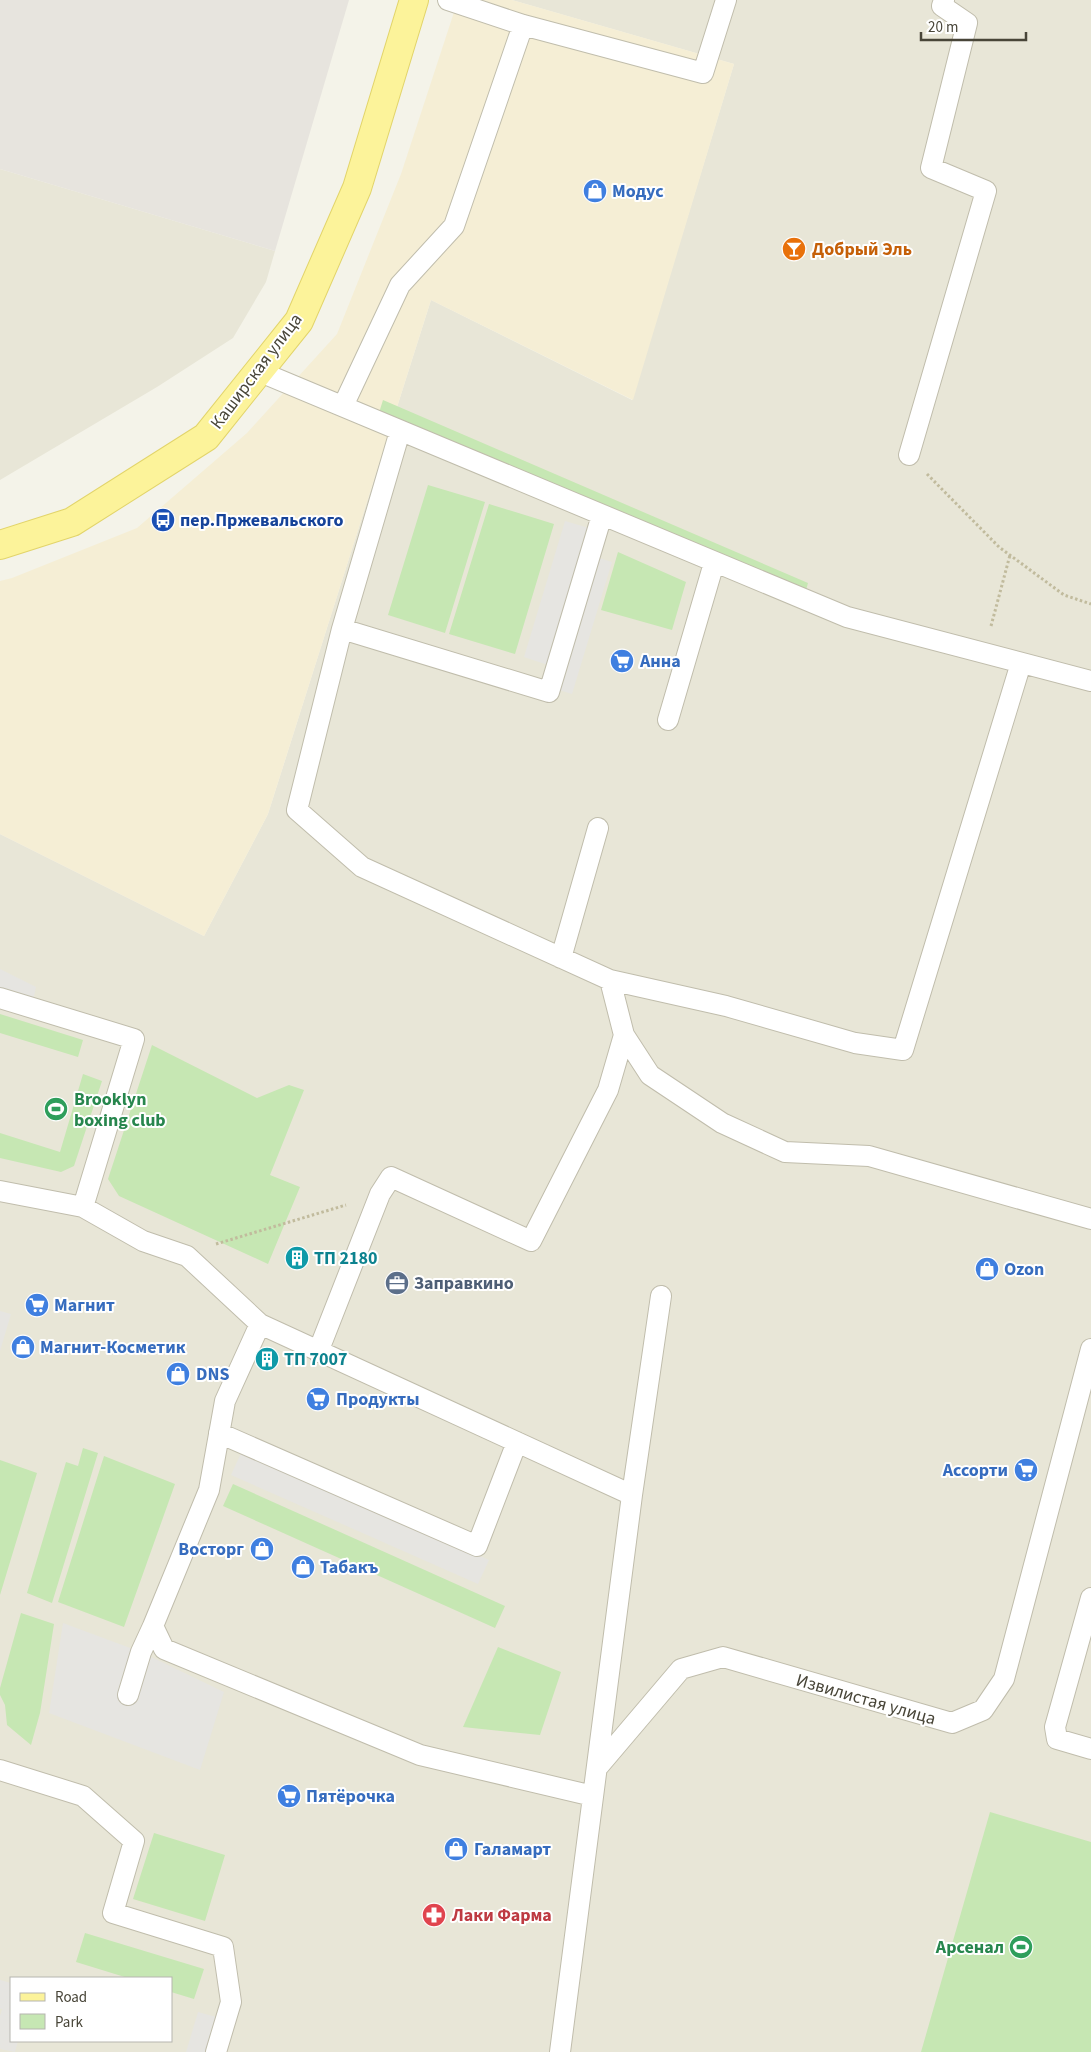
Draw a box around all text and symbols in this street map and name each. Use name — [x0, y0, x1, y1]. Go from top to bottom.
scale bar — [921, 10, 1026, 42]
text: 20 m — [928, 17, 958, 38]
shop icon: Модус — [582, 178, 608, 204]
place label: Модус — [612, 179, 664, 204]
bar icon: Добрый Эль — [781, 236, 807, 262]
place label: Добрый Эль — [812, 237, 912, 262]
street label: Каширская улица — [205, 308, 308, 434]
bus stop icon: пер.Пржевальского — [150, 507, 176, 533]
place label: пер.Пржевальского — [180, 508, 344, 533]
supermarket icon: Анна — [609, 648, 635, 674]
place label: Анна — [639, 649, 681, 674]
place label: Brooklyn boxing club — [74, 1087, 166, 1133]
sports icon: Brooklyn boxing club — [43, 1096, 69, 1122]
building icon: ТП 2180 — [284, 1245, 310, 1271]
place label: ТП 2180 — [314, 1246, 378, 1271]
shop icon: Ozon — [974, 1256, 1000, 1282]
place label: Ozon — [1004, 1257, 1044, 1282]
office icon: Заправкино — [384, 1270, 410, 1296]
place label: Заправкино — [414, 1271, 514, 1296]
supermarket icon: Магнит — [24, 1292, 50, 1318]
place label: Магнит — [54, 1293, 115, 1318]
shop icon: Магнит-Косметик — [10, 1334, 36, 1360]
place label: Магнит-Косметик — [40, 1335, 186, 1360]
building icon: ТП 7007 — [254, 1346, 280, 1372]
place label: ТП 7007 — [284, 1347, 348, 1372]
shop icon: DNS — [165, 1361, 191, 1387]
place label: DNS — [196, 1362, 229, 1387]
supermarket icon: Продукты — [305, 1386, 331, 1412]
place label: Продукты — [336, 1387, 420, 1412]
supermarket icon: Ассорти — [1013, 1457, 1039, 1483]
place label: Ассорти — [942, 1458, 1008, 1483]
shop icon: Восторг — [249, 1536, 275, 1562]
place label: Восторг — [178, 1537, 244, 1562]
shop icon: Табакъ — [290, 1554, 316, 1580]
place label: Табакъ — [320, 1555, 378, 1580]
street label: Извилистая улица — [793, 1668, 939, 1731]
supermarket icon: Пятёрочка — [276, 1783, 302, 1809]
place label: Пятёрочка — [306, 1784, 395, 1809]
shop icon: Галамарт — [443, 1836, 469, 1862]
place label: Галамарт — [474, 1837, 551, 1862]
pharmacy icon: Лаки Фарма — [421, 1902, 447, 1928]
place label: Лаки Фарма — [451, 1903, 552, 1928]
sports icon: Арсенал — [1008, 1934, 1034, 1960]
place label: Арсенал — [935, 1935, 1004, 1960]
legend — [10, 1977, 172, 2042]
text: Road — [55, 1987, 87, 2008]
text: Park — [55, 2012, 84, 2033]

